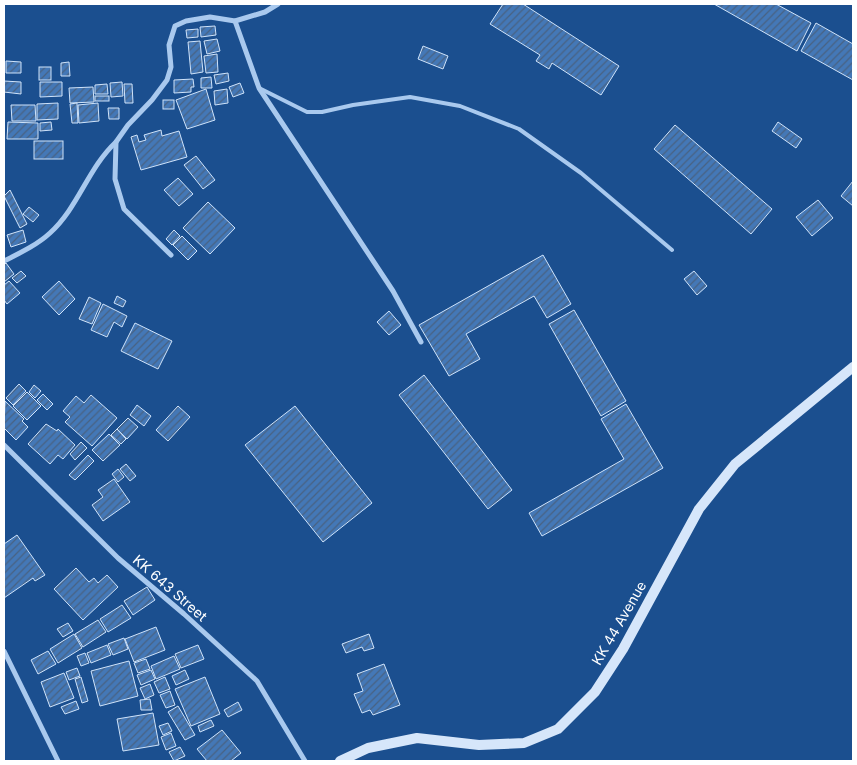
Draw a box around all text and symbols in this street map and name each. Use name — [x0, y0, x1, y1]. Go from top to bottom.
street label: KK 643 Street — [130, 551, 211, 625]
street label: KK 44 Avenue — [588, 578, 649, 668]

